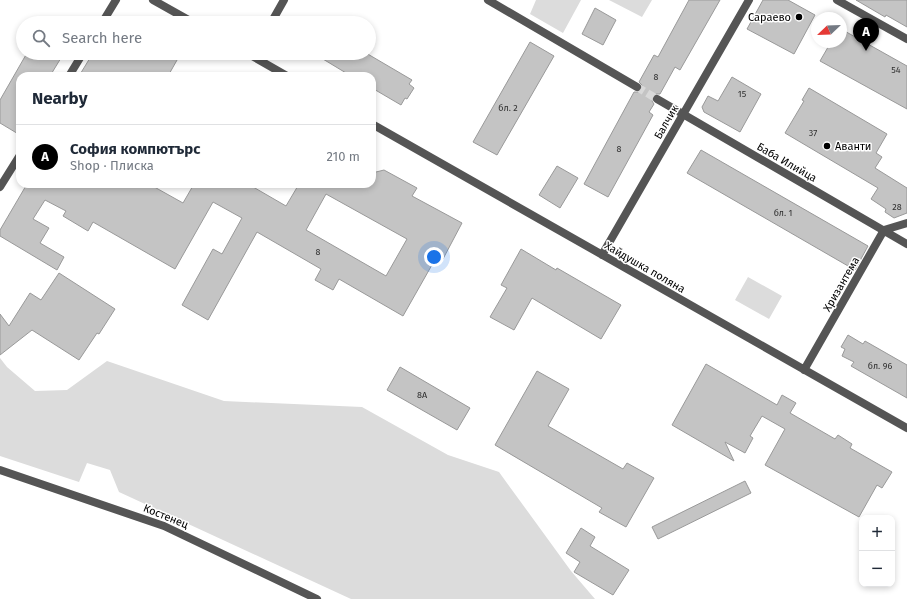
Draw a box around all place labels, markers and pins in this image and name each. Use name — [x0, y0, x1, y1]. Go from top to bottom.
place label: Сараево — [748, 11, 791, 24]
marker: Сараево — [794, 12, 804, 22]
pin: A — [853, 18, 879, 51]
place label: Аванти — [835, 140, 871, 153]
marker: Аванти — [822, 141, 832, 151]

